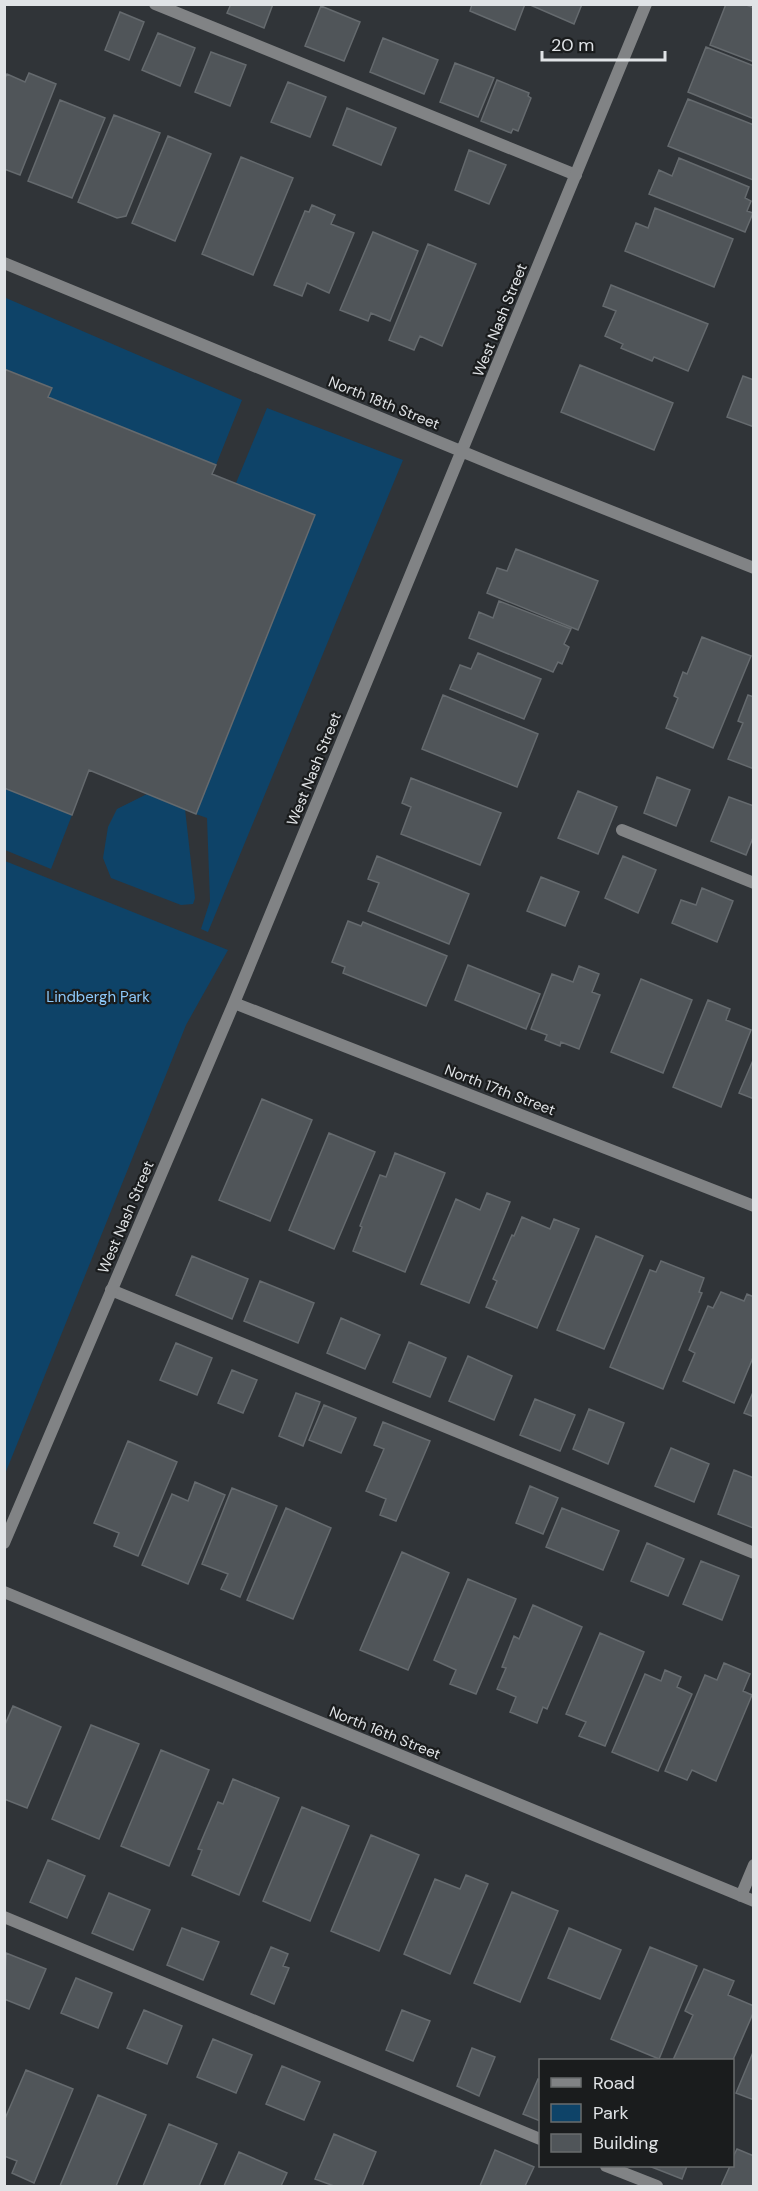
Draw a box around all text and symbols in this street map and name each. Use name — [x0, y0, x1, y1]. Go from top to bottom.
scale bar — [542, 24, 665, 62]
text: 20 m — [551, 33, 594, 57]
street label: West Nash Street — [468, 260, 532, 380]
street label: North 18th Street — [325, 372, 443, 434]
street label: West Nash Street — [282, 709, 346, 829]
park label: Lindbergh Park — [46, 987, 150, 1007]
street label: North 17th Street — [442, 1060, 558, 1120]
street label: West Nash Street — [93, 1158, 159, 1276]
street label: North 16th Street — [326, 1702, 444, 1764]
legend — [539, 2059, 734, 2167]
text: Road — [593, 2071, 635, 2095]
text: Park — [593, 2101, 629, 2125]
text: Building — [593, 2131, 658, 2155]

